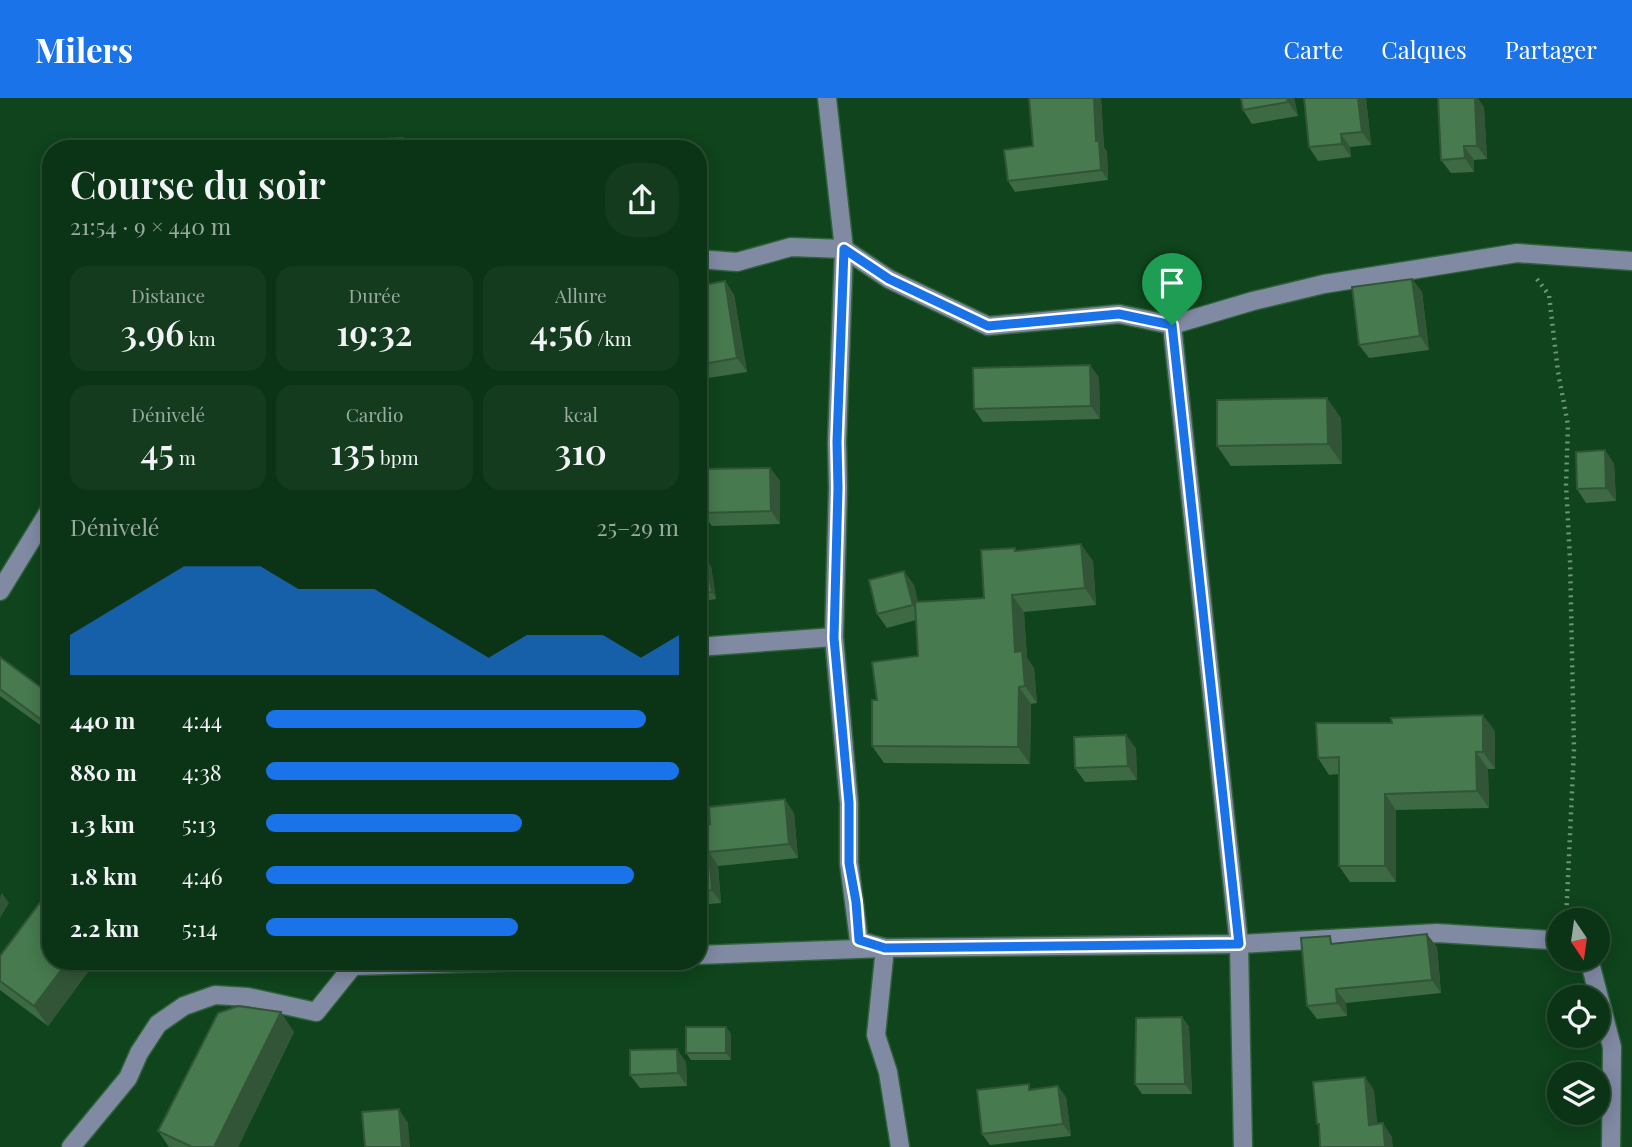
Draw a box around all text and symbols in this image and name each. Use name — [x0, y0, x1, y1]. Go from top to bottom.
text: Milers — [35, 27, 133, 71]
text: Carte — [1284, 33, 1343, 65]
text: Calques — [1381, 33, 1467, 65]
text: Partager — [1505, 33, 1597, 65]
text: Course du soir — [70, 158, 326, 209]
button: share — [605, 163, 679, 237]
text: 21:54 · 9 × 440 m — [70, 210, 231, 241]
pin — [1142, 253, 1202, 325]
icon: arrive — [1153, 264, 1191, 302]
text: Distance — [131, 282, 205, 308]
text: Durée — [348, 282, 401, 308]
text: Allure — [555, 282, 607, 308]
text: 3.96 — [121, 308, 184, 355]
text: 19:32 — [336, 308, 413, 355]
text: 4:56 — [530, 308, 593, 355]
text: km — [184, 325, 216, 351]
text: /km — [593, 325, 632, 351]
text: Dénivelé — [131, 401, 205, 427]
text: Cardio — [346, 401, 403, 427]
text: kcal — [564, 401, 598, 427]
text: 45 — [141, 427, 174, 474]
text: 135 — [330, 427, 375, 474]
text: 310 — [555, 427, 607, 474]
text: m — [174, 444, 196, 470]
text: bpm — [375, 444, 419, 470]
text: Dénivelé — [70, 511, 159, 542]
text: 25–29 m — [596, 511, 679, 542]
text: 440 m — [70, 704, 135, 735]
text: 4:44 — [182, 704, 222, 735]
text: 880 m — [70, 756, 137, 787]
text: 4:38 — [182, 756, 222, 787]
text: 1.3 km — [70, 808, 135, 839]
text: 5:13 — [182, 808, 216, 839]
text: 1.8 km — [70, 860, 137, 891]
text: 4:46 — [182, 860, 223, 891]
north arrow — [1547, 908, 1610, 971]
map controls — [1547, 908, 1610, 1125]
text: 2.2 km — [70, 912, 139, 943]
text: 5:14 — [182, 912, 218, 943]
button: locate — [1547, 985, 1610, 1048]
button: layers — [1547, 1062, 1610, 1125]

